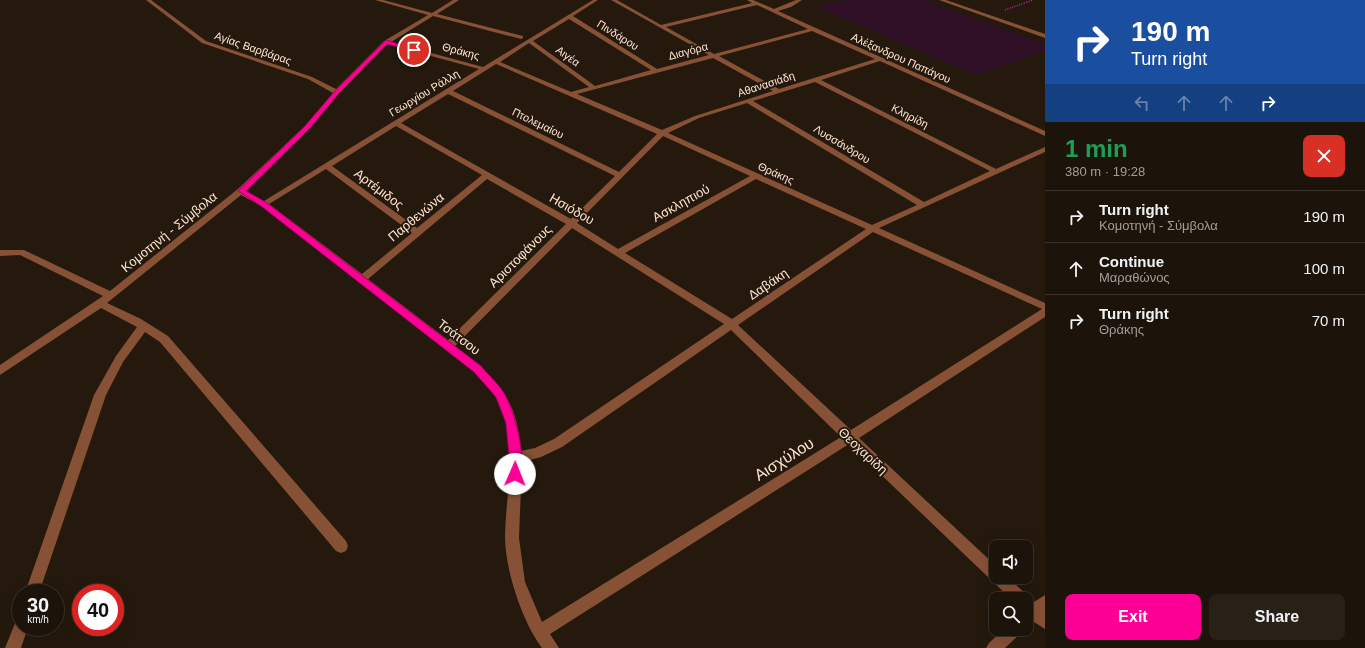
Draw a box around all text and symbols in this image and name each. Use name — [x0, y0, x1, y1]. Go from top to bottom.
icon: right — [1065, 16, 1117, 68]
text: 190 m — [1131, 16, 1210, 47]
street label: Πινδάρου — [595, 18, 641, 52]
street label: Αγίας Βαρβάρας — [213, 29, 293, 67]
street label: Αλέξανδρου Παπάγου — [849, 31, 953, 85]
pin — [397, 33, 431, 67]
icon: arrive — [403, 39, 425, 61]
street label: Θράκης — [441, 40, 481, 62]
street label: Διαγόρα — [667, 40, 710, 62]
street label: Αιγέα — [554, 43, 583, 69]
text: Turn right — [1131, 49, 1207, 69]
street label: Γεωργίου Ράλλη — [387, 67, 461, 119]
street label: Αθανασιάδη — [736, 69, 796, 99]
icon: left — [1131, 92, 1153, 114]
icon: ahead — [1173, 92, 1195, 114]
icon: ahead — [1215, 92, 1237, 114]
icon: right — [1257, 92, 1279, 114]
street label: Κληρίδη — [889, 102, 931, 130]
street label: Πτολεμαίου — [510, 105, 566, 141]
street label: Λυσσάνδρου — [812, 123, 872, 165]
text: 1 min — [1065, 135, 1128, 162]
button: close — [1303, 135, 1345, 177]
street label: Θράκης — [756, 160, 796, 186]
text: 380 m · 19:28 — [1065, 164, 1145, 179]
street label: Αρτέμιδος — [351, 166, 407, 212]
street label: Ασκληπιού — [650, 181, 712, 225]
street label: Κομοτηνή - Σύμβολα — [118, 188, 220, 275]
street label: Παρθενώνα — [385, 189, 447, 245]
street label: Ησιόδου — [547, 190, 597, 228]
text: Turn right — [1099, 201, 1169, 218]
icon: right — [1065, 206, 1087, 228]
text: 190 m — [1303, 208, 1345, 225]
text: Κομοτηνή - Σύμβολα — [1099, 218, 1218, 233]
street label: Αριστοφάνους — [486, 222, 554, 290]
text: Continue — [1099, 253, 1164, 270]
icon: ahead — [1065, 258, 1087, 280]
text: 100 m — [1303, 260, 1345, 277]
street label: Δαβάκη — [745, 265, 791, 303]
text: Μαραθώνος — [1099, 270, 1170, 285]
text: Turn right — [1099, 305, 1169, 322]
icon: right — [1065, 310, 1087, 332]
text: 70 m — [1312, 312, 1345, 329]
street label: Τσάτσου — [435, 316, 483, 358]
text: Θράκης — [1099, 322, 1144, 337]
street label: Θεοχαρίδη — [835, 425, 891, 477]
street label: Αισχύλου — [751, 434, 817, 484]
position arrow — [494, 453, 536, 495]
map controls — [989, 540, 1033, 636]
button: sound — [989, 540, 1033, 584]
speed limit sign: 40 — [72, 584, 124, 636]
button: search — [989, 592, 1033, 636]
text: 30 — [27, 594, 49, 616]
button: Exit — [1065, 594, 1201, 640]
button: Share — [1209, 594, 1345, 640]
text: km/h — [27, 614, 49, 625]

